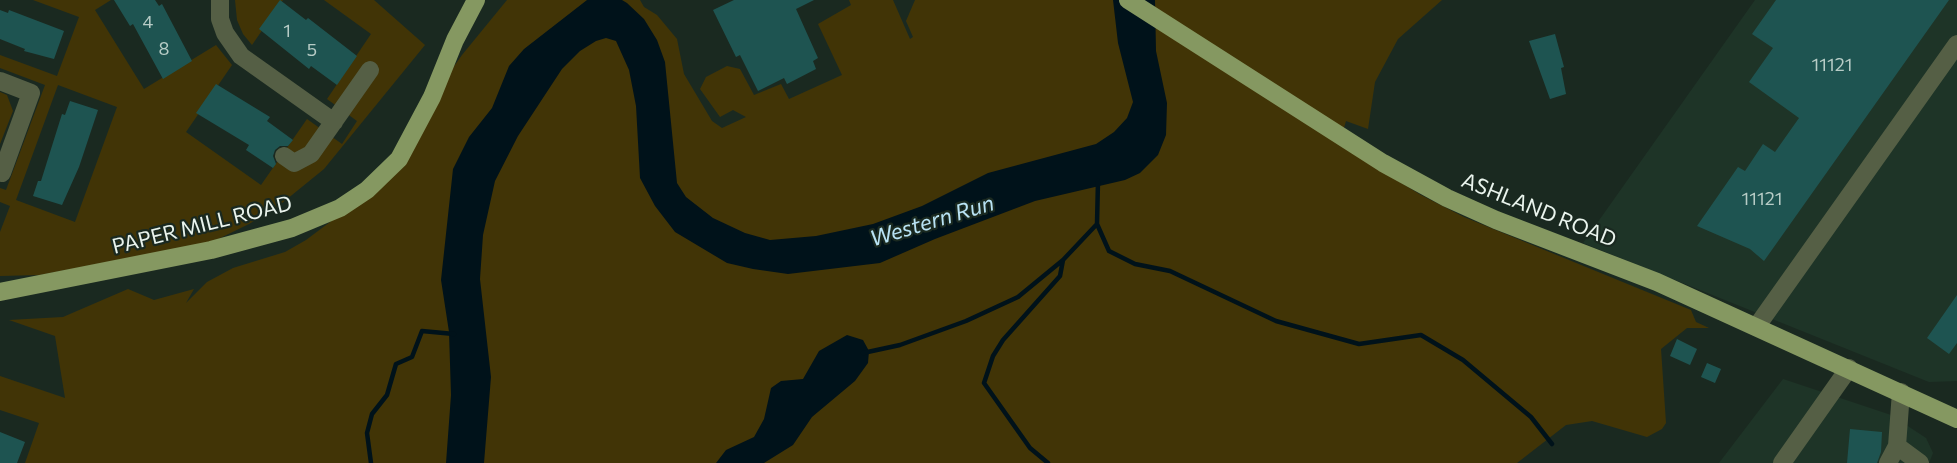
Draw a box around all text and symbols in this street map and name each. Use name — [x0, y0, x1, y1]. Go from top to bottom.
house number: 4 — [143, 11, 153, 33]
house number: 1 — [283, 20, 291, 42]
house number: 8 — [159, 38, 169, 60]
house number: 5 — [307, 39, 317, 61]
house number: 11121 — [1812, 54, 1852, 76]
street label: ASHLAND ROAD — [1458, 167, 1620, 253]
house number: 11121 — [1742, 188, 1782, 210]
street label: PAPER MILL ROAD — [109, 190, 295, 260]
water label: Western Run — [867, 190, 997, 252]

